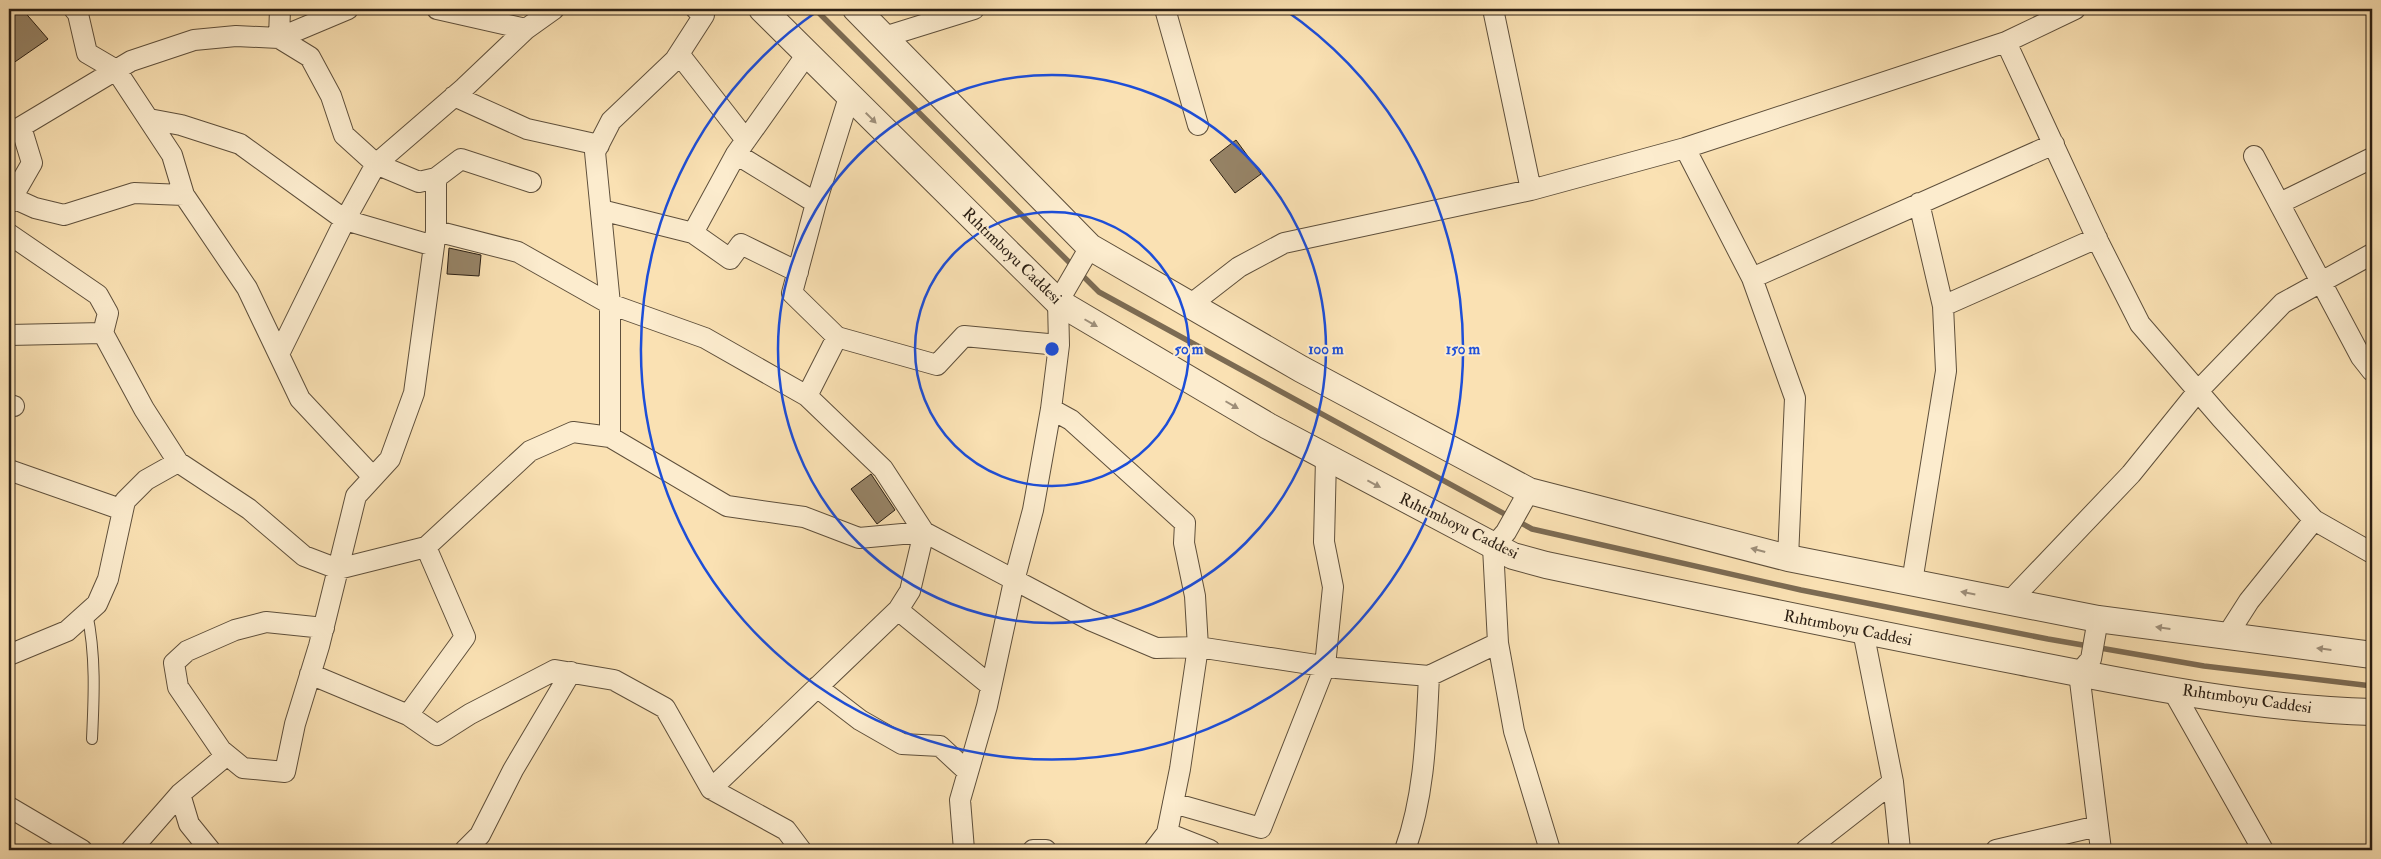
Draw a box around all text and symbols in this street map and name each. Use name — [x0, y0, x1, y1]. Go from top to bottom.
one-way arrow — [864, 111, 876, 123]
street label: Rıhtımboyu Caddesi — [958, 204, 1066, 308]
one-way arrow — [1085, 319, 1098, 328]
centre of rings — [1043, 340, 1061, 358]
text: 50 m — [1175, 340, 1204, 359]
text: 100 m — [1308, 340, 1344, 359]
text: 150 m — [1446, 340, 1480, 359]
one-way arrow — [1225, 400, 1238, 409]
one-way arrow — [1367, 479, 1381, 488]
street label: Rıhtımboyu Caddesi — [1396, 488, 1522, 564]
one-way arrow — [1750, 546, 1765, 554]
one-way arrow — [1960, 589, 1976, 597]
street label: Rıhtımboyu Caddesi — [1782, 606, 1914, 650]
one-way arrow — [2154, 624, 2170, 632]
one-way arrow — [2316, 645, 2332, 653]
street label: Rıhtımboyu Caddesi — [2181, 680, 2313, 718]

